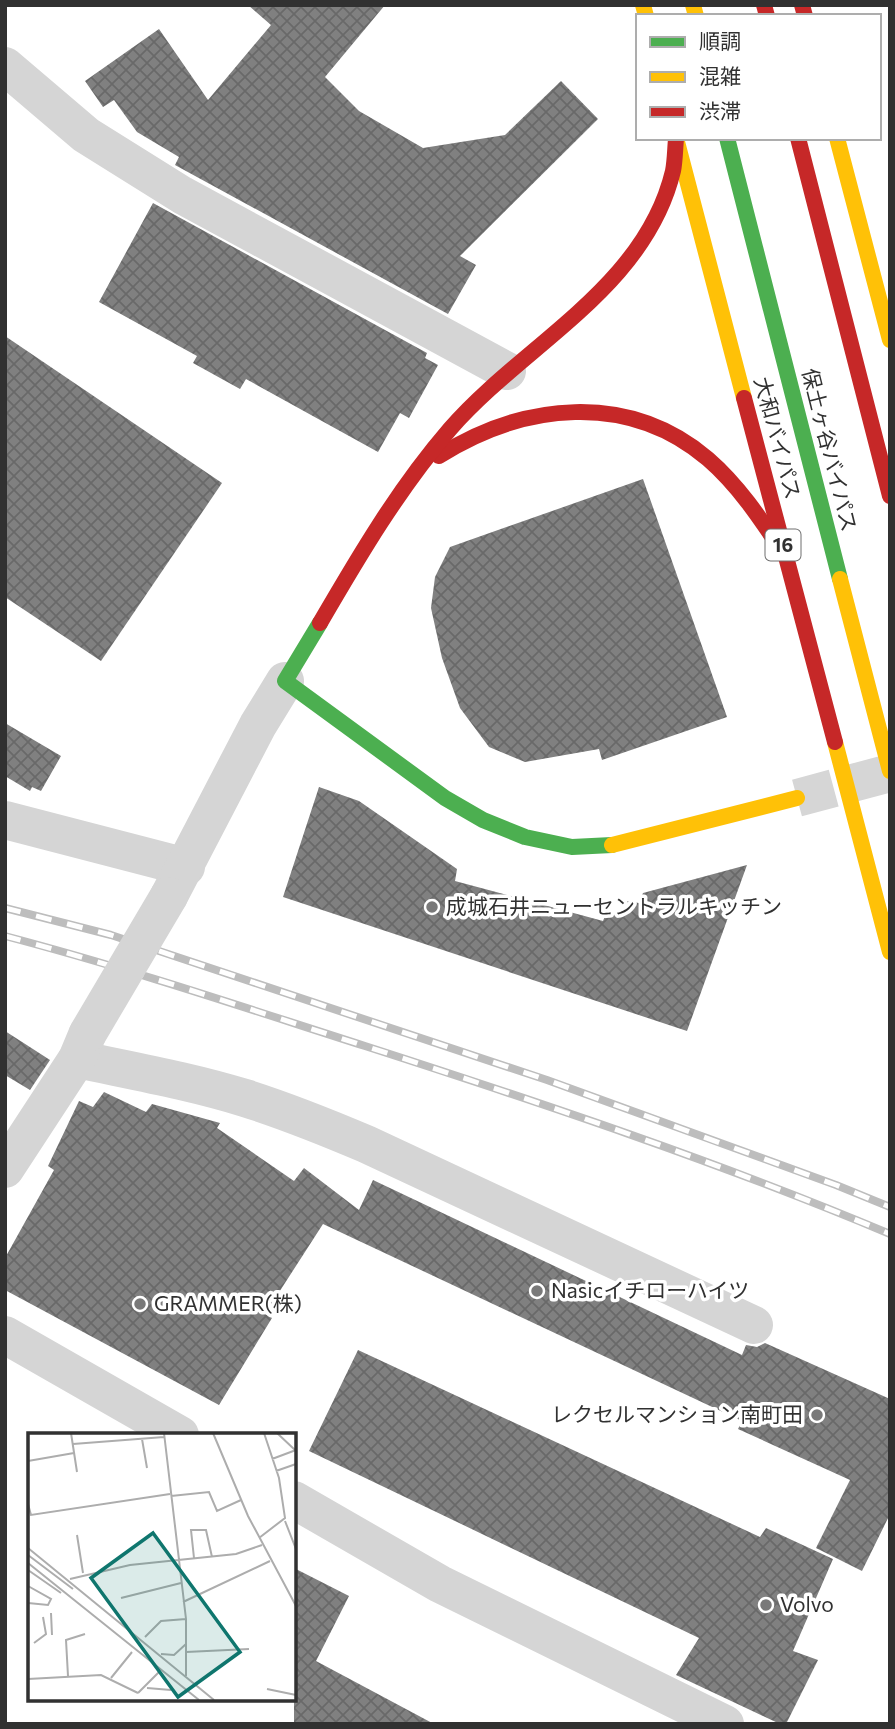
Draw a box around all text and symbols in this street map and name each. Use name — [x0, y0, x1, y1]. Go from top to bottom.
legend — [636, 14, 881, 140]
text: 順調 — [699, 28, 741, 53]
text: 混雑 — [699, 63, 741, 88]
text: 渋滞 — [699, 98, 741, 123]
street label: 保土ヶ谷バイパス — [798, 365, 863, 534]
street label: 大和バイパス — [750, 374, 807, 502]
road number: 16 — [766, 530, 800, 560]
place label: 成城石井ニューセントラルキッチン — [446, 893, 782, 918]
marker: 成城石井ニューセントラルキッチン — [424, 899, 440, 915]
place label: Nasicイチローハイツ — [551, 1277, 749, 1302]
marker: Nasicイチローハイツ — [529, 1283, 545, 1299]
place label: GRAMMER(株) — [154, 1290, 302, 1315]
marker: GRAMMER(株) — [132, 1296, 148, 1312]
place label: レクセルマンション南町田 — [551, 1401, 803, 1426]
marker: レクセルマンション南町田 — [809, 1407, 825, 1423]
inset map — [28, 1433, 296, 1701]
place label: Volvo — [780, 1591, 834, 1616]
marker: Volvo — [758, 1597, 774, 1613]

